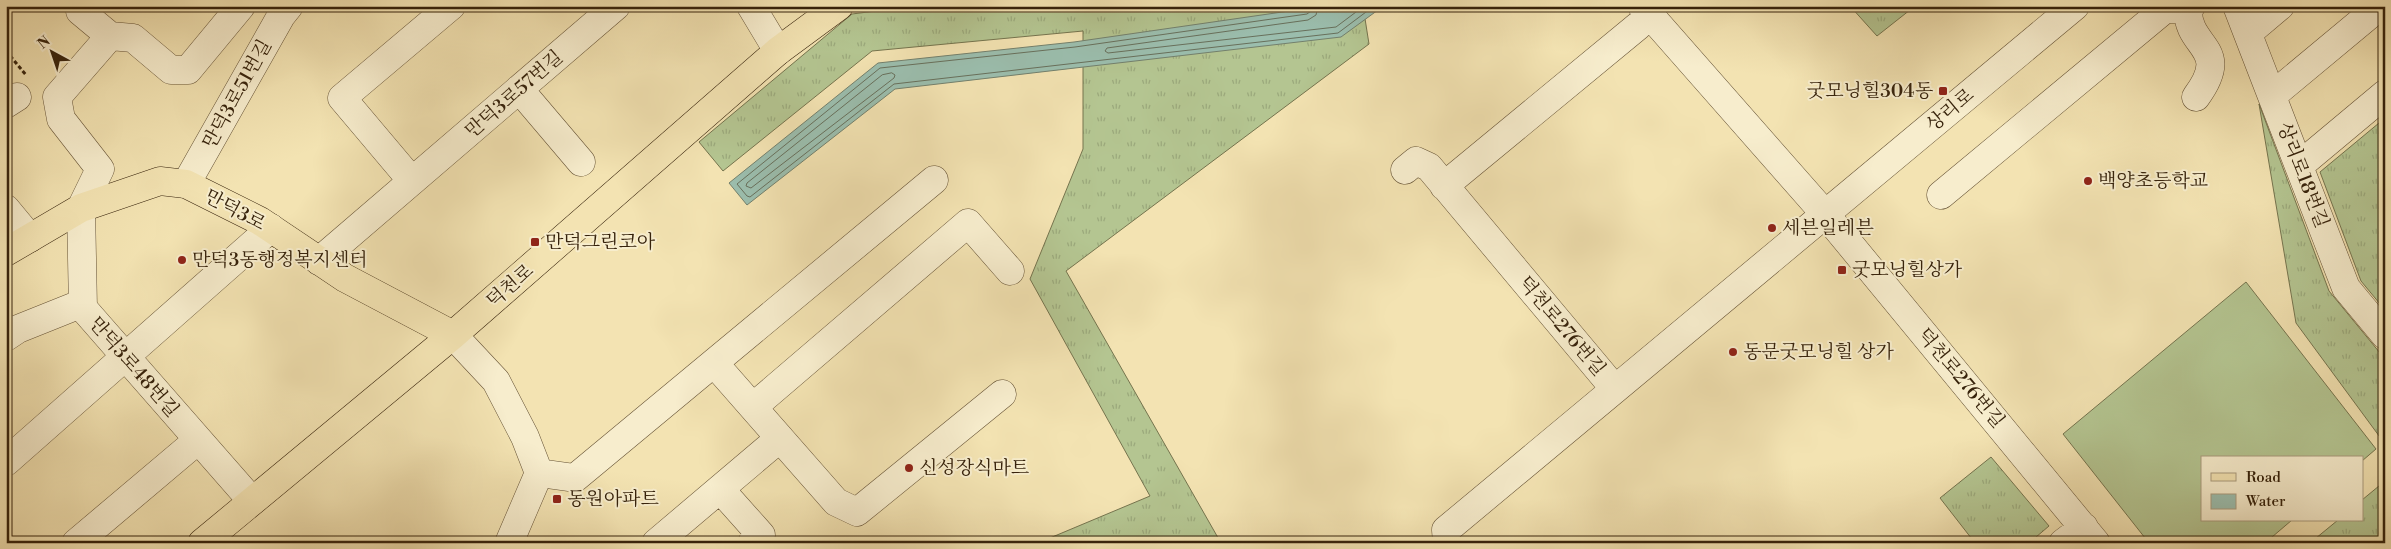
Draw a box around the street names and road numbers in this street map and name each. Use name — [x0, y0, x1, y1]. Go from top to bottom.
street label: 만덕3로51번길 — [197, 35, 277, 153]
street label: 만덕3로57번길 — [460, 45, 568, 143]
street label: 상리로 — [1921, 83, 1979, 137]
street label: 상리로18번길 — [2272, 119, 2334, 231]
street label: 만덕3로 — [200, 184, 270, 236]
street label: 덕천로 — [481, 259, 539, 313]
street label: 덕천로276번길 — [1513, 271, 1611, 381]
street label: 만덕3로48번길 — [84, 312, 184, 422]
street label: 덕천로276번길 — [1912, 323, 2010, 433]

